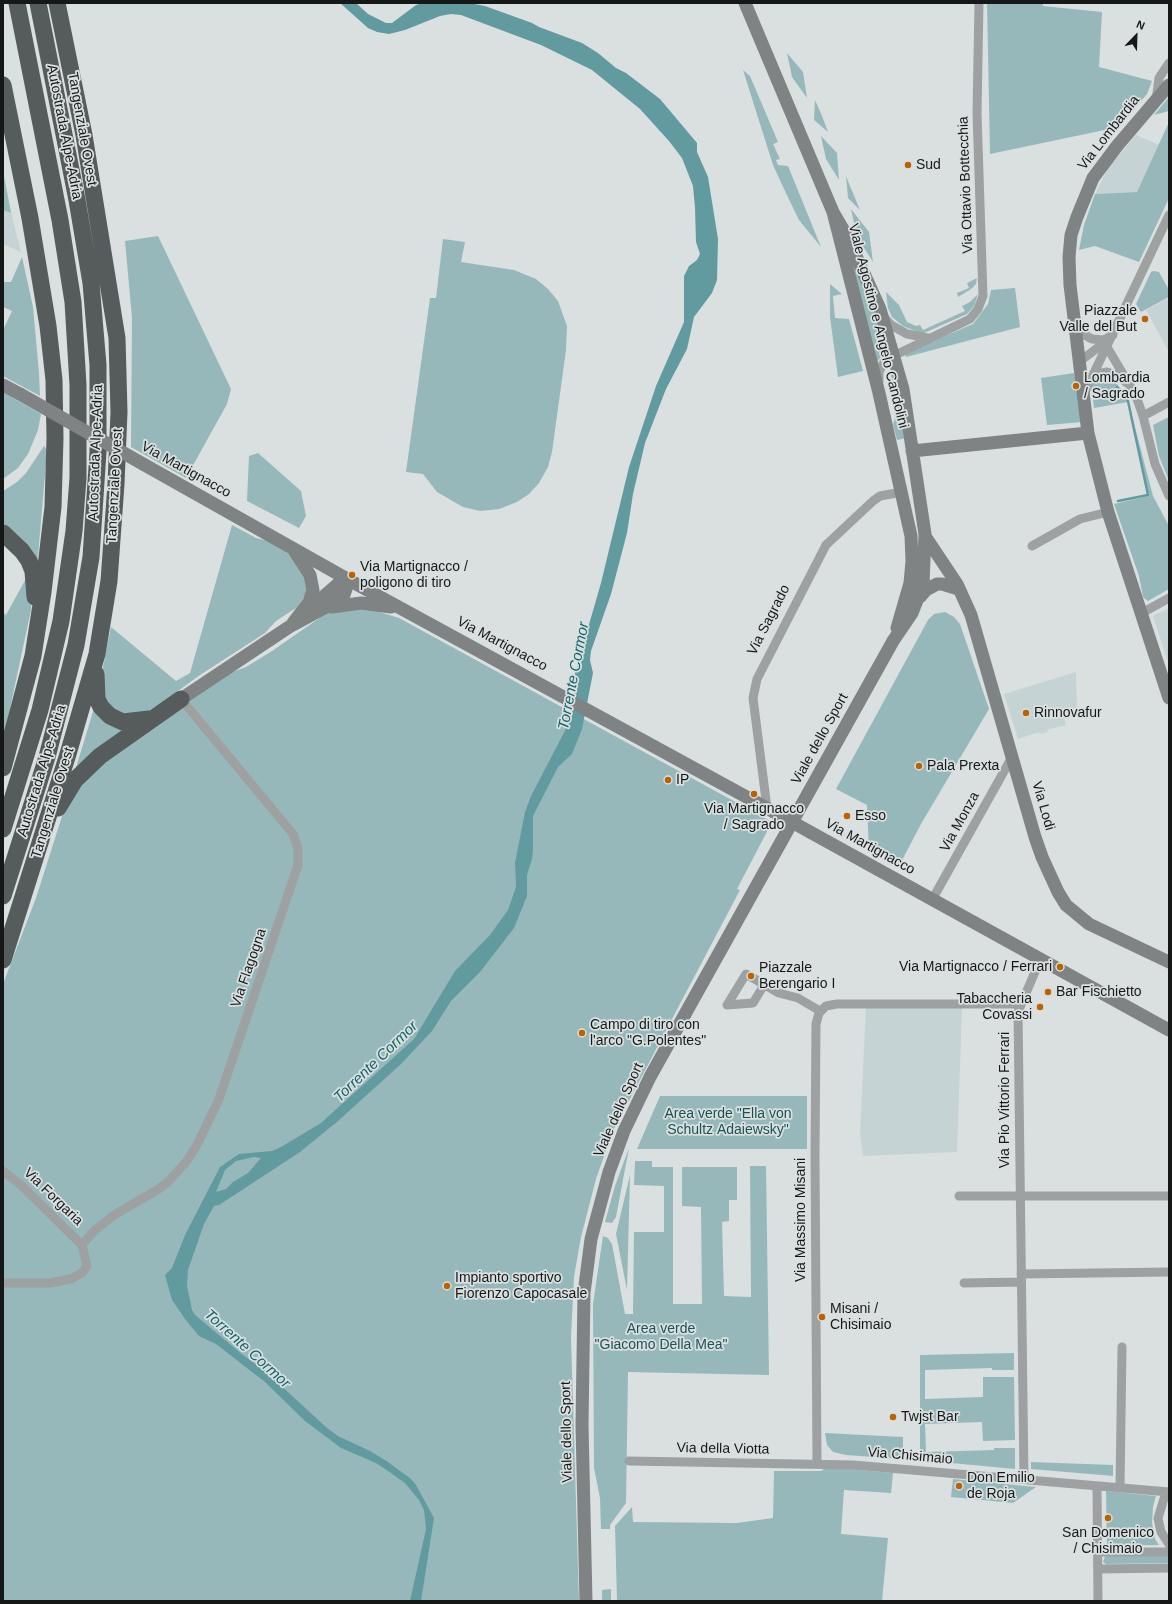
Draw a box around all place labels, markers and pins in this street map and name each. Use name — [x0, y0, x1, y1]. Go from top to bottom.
place label: Sud — [916, 157, 941, 173]
marker: Sud — [903, 160, 913, 170]
place label: Piazzale Valle del But — [1059, 303, 1137, 336]
marker: Piazzale Valle del But — [1140, 314, 1150, 324]
place label: Lombardia / Sagrado — [1084, 370, 1150, 402]
marker: Lombardia / Sagrado — [1071, 381, 1081, 391]
place label: Via Martignacco / poligono di tiro — [360, 559, 468, 592]
marker: Via Martignacco / poligono di tiro — [347, 570, 357, 580]
place label: Rinnovafur — [1034, 705, 1102, 721]
marker: Rinnovafur — [1021, 708, 1031, 718]
place label: Pala Prexta — [927, 758, 999, 774]
marker: Pala Prexta — [914, 761, 924, 771]
place label: IP — [676, 772, 689, 788]
marker: IP — [663, 775, 673, 785]
marker: Via Martignacco / Sagrado — [749, 789, 759, 799]
place label: Via Martignacco / Sagrado — [704, 801, 804, 834]
place label: Esso — [855, 808, 886, 824]
marker: Esso — [842, 811, 852, 821]
place label: Via Martignacco / Ferrari — [899, 959, 1052, 975]
place label: Piazzale Berengario I — [759, 960, 835, 992]
marker: Via Martignacco / Ferrari — [1055, 962, 1065, 972]
marker: Piazzale Berengario I — [746, 971, 756, 981]
place label: Bar Fischietto — [1056, 984, 1142, 1000]
marker: Bar Fischietto — [1043, 987, 1053, 997]
place label: Tabaccheria Covassi — [957, 991, 1032, 1024]
marker: Tabaccheria Covassi — [1035, 1002, 1045, 1012]
place label: Campo di tiro con l'arco "G.Polentes" — [590, 1017, 706, 1050]
marker: Campo di tiro con l'arco "G.Polentes" — [577, 1028, 587, 1038]
place label: Impianto sportivo Fiorenzo Capocasale — [455, 1270, 587, 1302]
marker: Impianto sportivo Fiorenzo Capocasale — [442, 1281, 452, 1291]
place label: Misani / Chisimaio — [830, 1301, 891, 1334]
marker: Misani / Chisimaio — [817, 1312, 827, 1322]
place label: Twjst Bar — [901, 1409, 959, 1425]
marker: Twjst Bar — [888, 1412, 898, 1422]
place label: Don Emilio de Roja — [967, 1470, 1035, 1502]
marker: Don Emilio de Roja — [954, 1481, 964, 1491]
marker: San Domenico / Chisimaio — [1103, 1513, 1113, 1523]
place label: San Domenico / Chisimaio — [1062, 1525, 1154, 1558]

